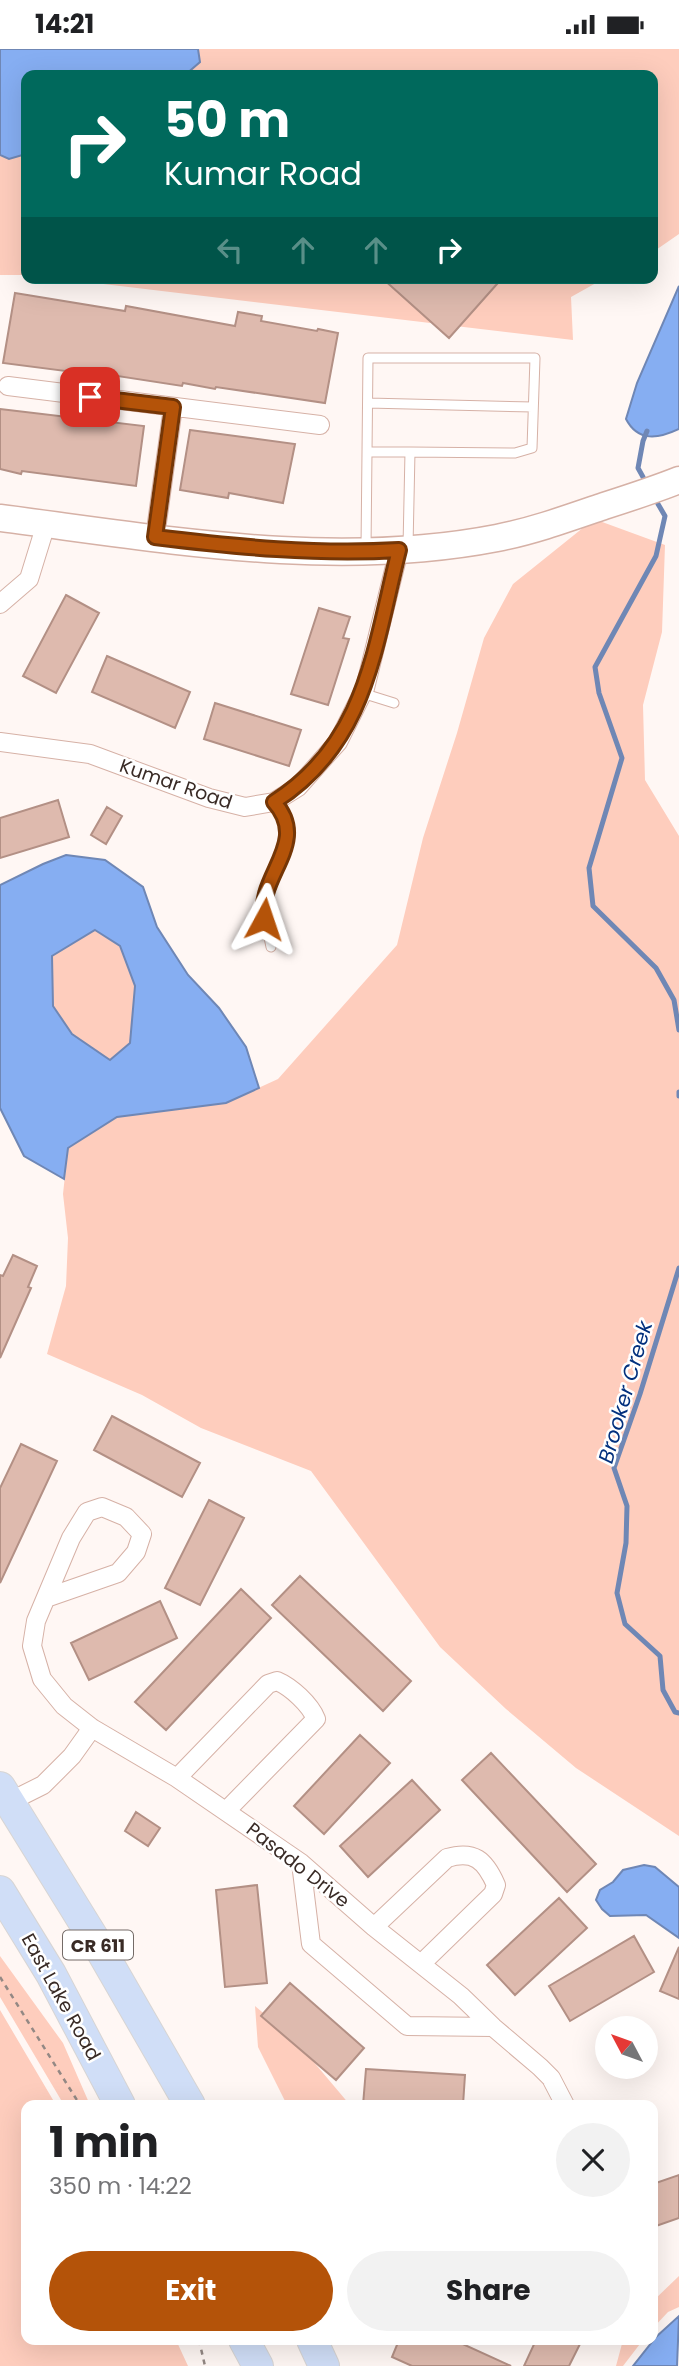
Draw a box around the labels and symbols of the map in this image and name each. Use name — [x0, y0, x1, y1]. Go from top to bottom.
pin — [60, 367, 120, 427]
street label: Kumar Road — [116, 752, 236, 816]
position arrow — [227, 882, 301, 956]
water label: Brooker Creek — [591, 1316, 659, 1466]
street label: Pasado Drive — [241, 1816, 355, 1914]
street label: East Lake Road — [15, 1929, 107, 2065]
road number: CR 611 — [63, 1931, 133, 1959]
north arrow — [595, 2016, 658, 2079]

